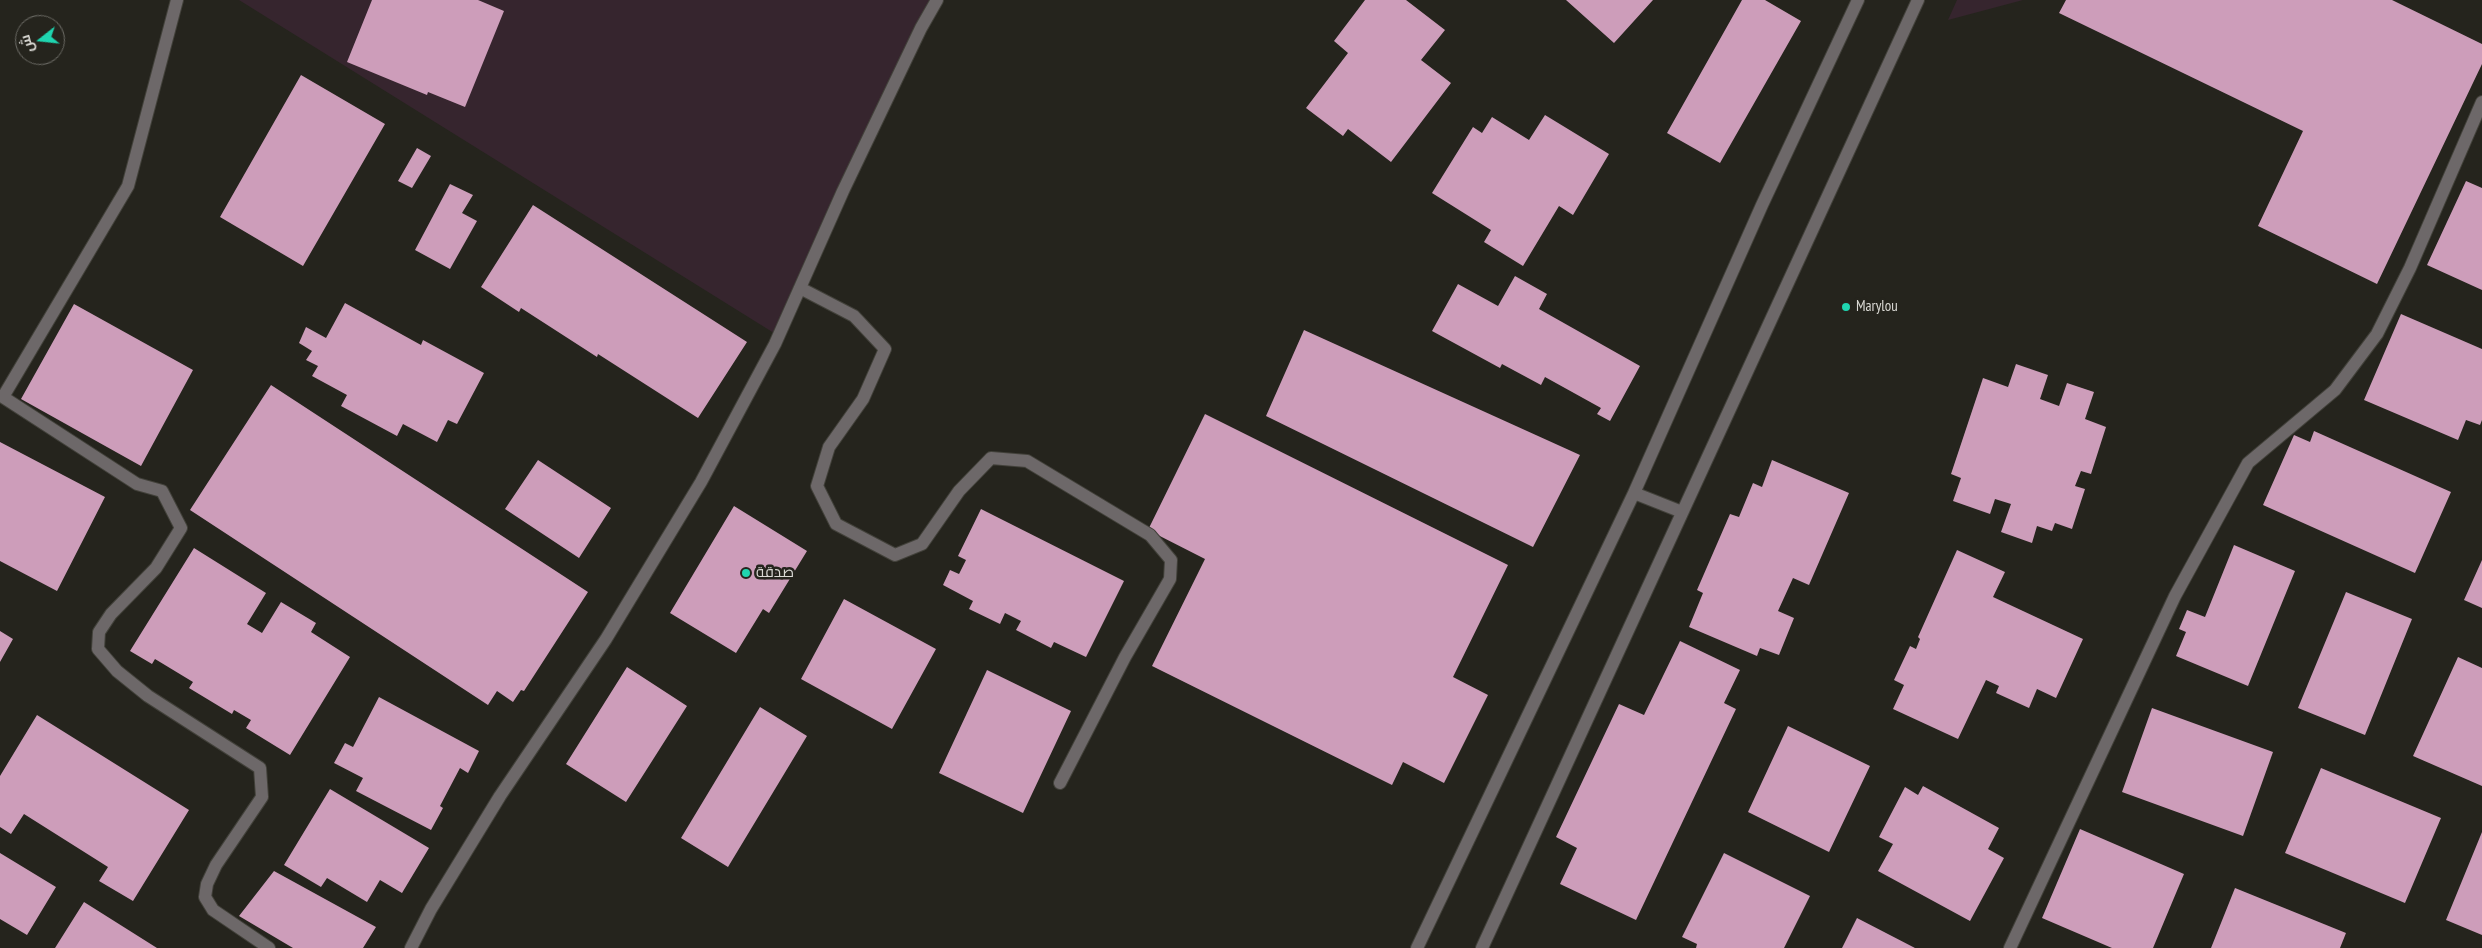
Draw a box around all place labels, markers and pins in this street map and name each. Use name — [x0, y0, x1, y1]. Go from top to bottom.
place label: Marylou — [1856, 298, 1898, 316]
marker: Marylou — [1840, 301, 1852, 313]
place label: صدقة — [756, 564, 794, 582]
marker: صدقة — [740, 567, 752, 579]

